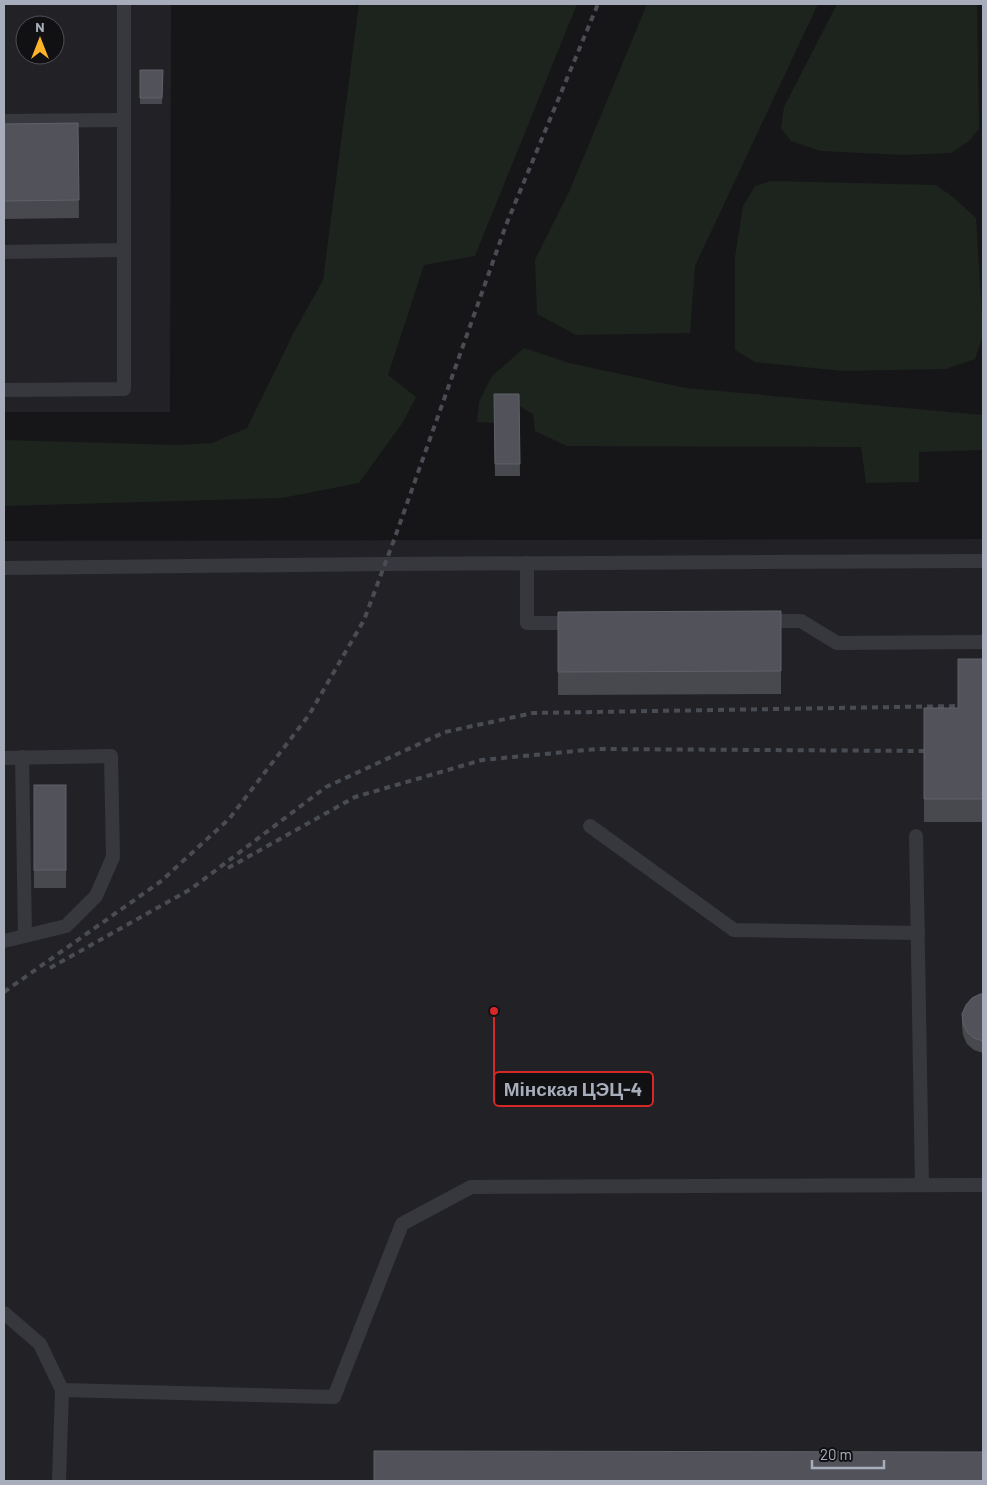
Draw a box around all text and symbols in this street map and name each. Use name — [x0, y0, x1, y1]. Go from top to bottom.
north arrow — [15, 15, 65, 65]
text: N — [35, 18, 45, 35]
callout: Мінская ЦЭЦ-4 — [494, 1072, 653, 1106]
text: Мінская ЦЭЦ-4 — [504, 1077, 642, 1100]
scale bar — [812, 1438, 884, 1470]
text: 20 m — [820, 1445, 852, 1463]

